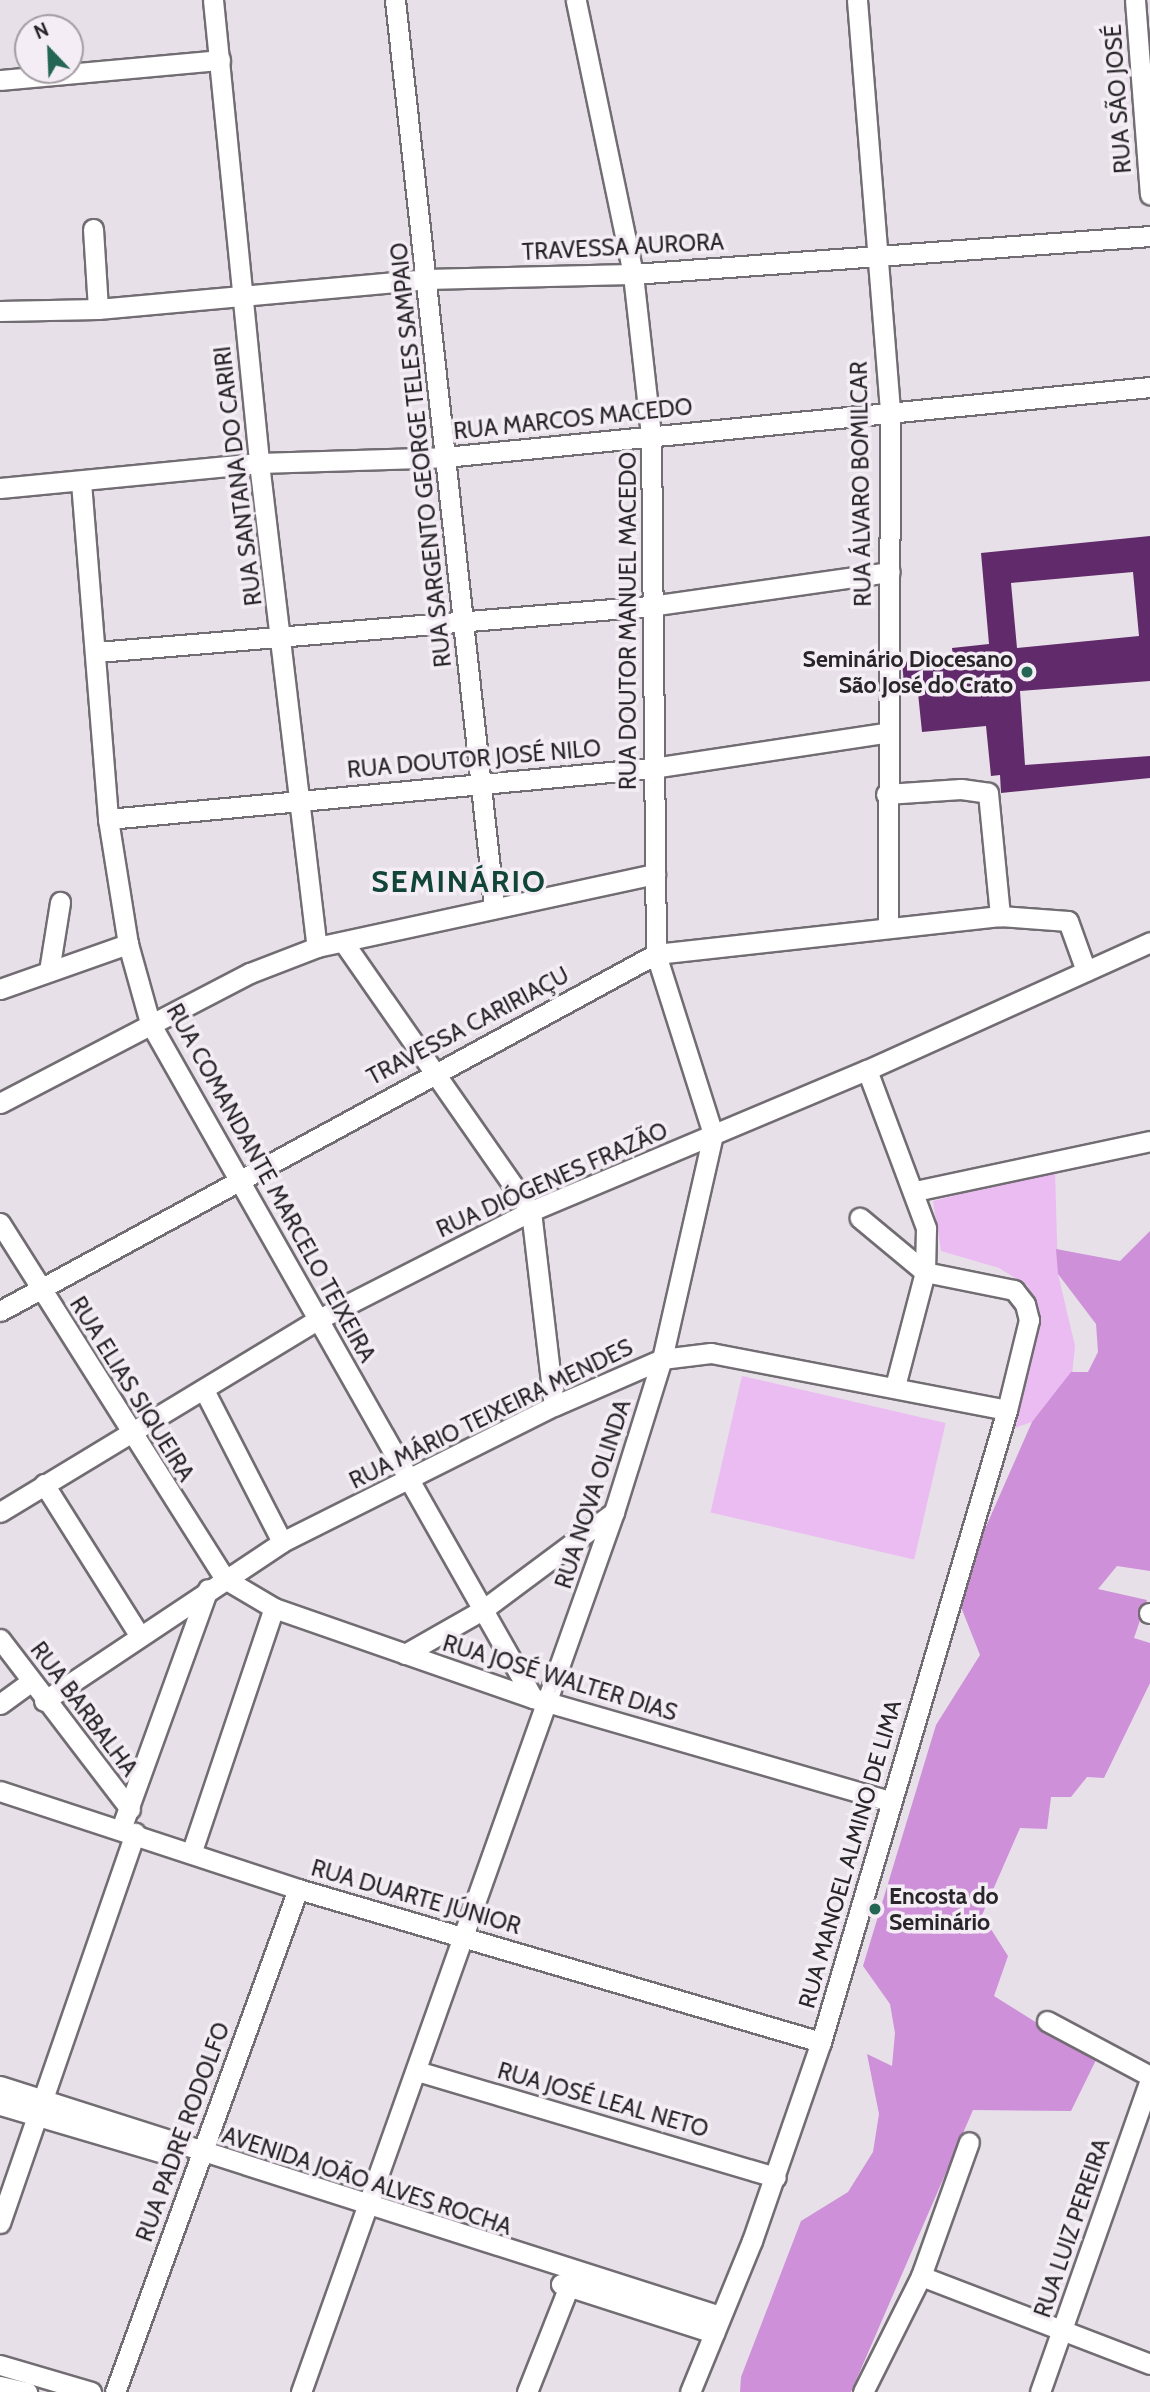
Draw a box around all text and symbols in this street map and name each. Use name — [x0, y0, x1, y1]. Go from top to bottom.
north arrow — [14, 14, 84, 84]
text: N — [31, 18, 52, 44]
street label: RUA SÃO JOSÉ — [1099, 23, 1137, 175]
street label: TRAVESSA AURORA — [521, 228, 725, 266]
street label: RUA SARGENTO GEORGE TELES SAMPAIO — [385, 241, 457, 669]
street label: RUA SANTANA DO CARIRI — [208, 345, 268, 607]
street label: RUA ÁLVARO BOMILCAR — [845, 361, 877, 607]
street label: RUA MARCOS MACEDO — [452, 393, 694, 445]
street label: RUA DOUTOR MANUEL MACEDO — [614, 452, 642, 790]
place label: Seminário Diocesano São José do Crato — [803, 645, 1013, 699]
marker: Seminário Diocesano São José do Crato — [1019, 664, 1035, 680]
street label: RUA DOUTOR JOSÉ NILO — [346, 734, 602, 784]
district label: SEMINÁRIO — [372, 864, 546, 900]
street label: TRAVESSA CARIRIAÇU — [362, 961, 574, 1091]
street label: RUA COMANDANTE MARCELO TEIXEIRA — [161, 999, 381, 1367]
street label: RUA DIÓGENES FRAZÃO — [432, 1117, 672, 1243]
street label: RUA ELIAS SIQUEIRA — [64, 1291, 200, 1487]
street label: RUA MÁRIO TEIXEIRA MENDES — [345, 1333, 637, 1495]
street label: RUA NOVA OLINDA — [549, 1396, 637, 1592]
street label: RUA JOSÉ WALTER DIAS — [439, 1629, 681, 1727]
street label: RUA BARBALHA — [25, 1636, 143, 1782]
street label: RUA MANOEL ALMINO DE LIMA — [793, 1697, 907, 2011]
street label: RUA DUARTE JÚNIOR — [308, 1854, 524, 1940]
place label: Encosta do Seminário — [889, 1882, 999, 1936]
marker: Encosta do Seminário — [867, 1901, 883, 1917]
street label: RUA PADRE RODOLFO — [130, 2019, 236, 2245]
street label: RUA JOSÉ LEAL NETO — [494, 2057, 712, 2143]
street label: AVENIDA JOÃO ALVES ROCHA — [219, 2121, 515, 2241]
street label: RUA LUIZ PEREIRA — [1028, 2135, 1116, 2321]

